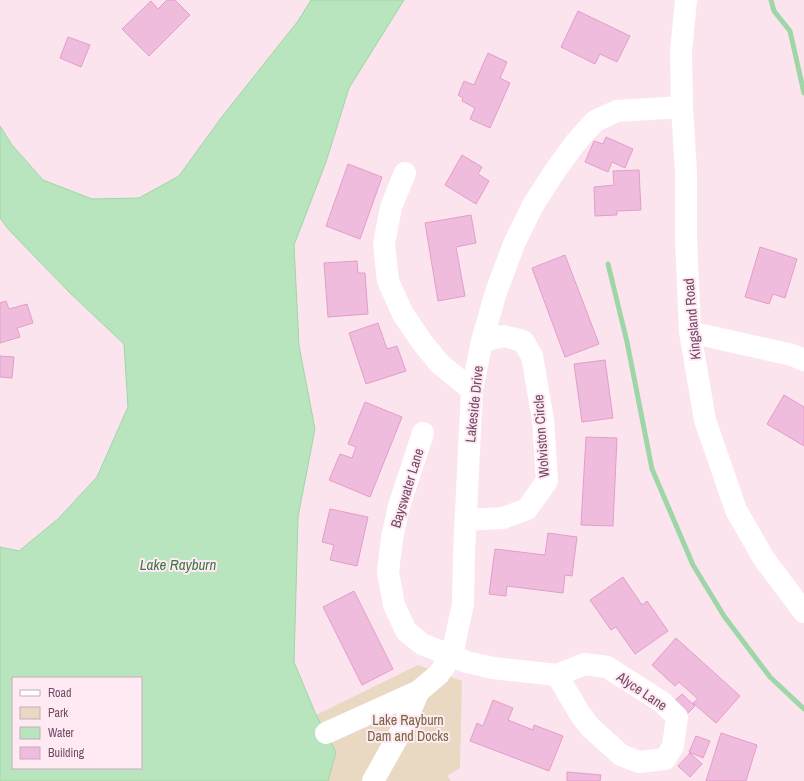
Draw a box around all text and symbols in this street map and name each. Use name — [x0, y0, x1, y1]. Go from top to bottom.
street label: Kingsland Road — [679, 278, 705, 360]
street label: Lakeside Drive — [461, 365, 487, 443]
street label: Wolviston Circle — [529, 394, 553, 478]
street label: Bayswater Lane — [386, 446, 428, 530]
water label: Lake Rayburn — [140, 554, 216, 575]
street label: Alyce Lane — [613, 667, 671, 714]
legend — [12, 677, 142, 769]
text: Road — [48, 685, 72, 701]
text: Park — [48, 705, 68, 721]
park label: Lake Rayburn Dam and Docks — [367, 711, 449, 745]
text: Water — [48, 725, 75, 741]
text: Building — [48, 745, 85, 761]

